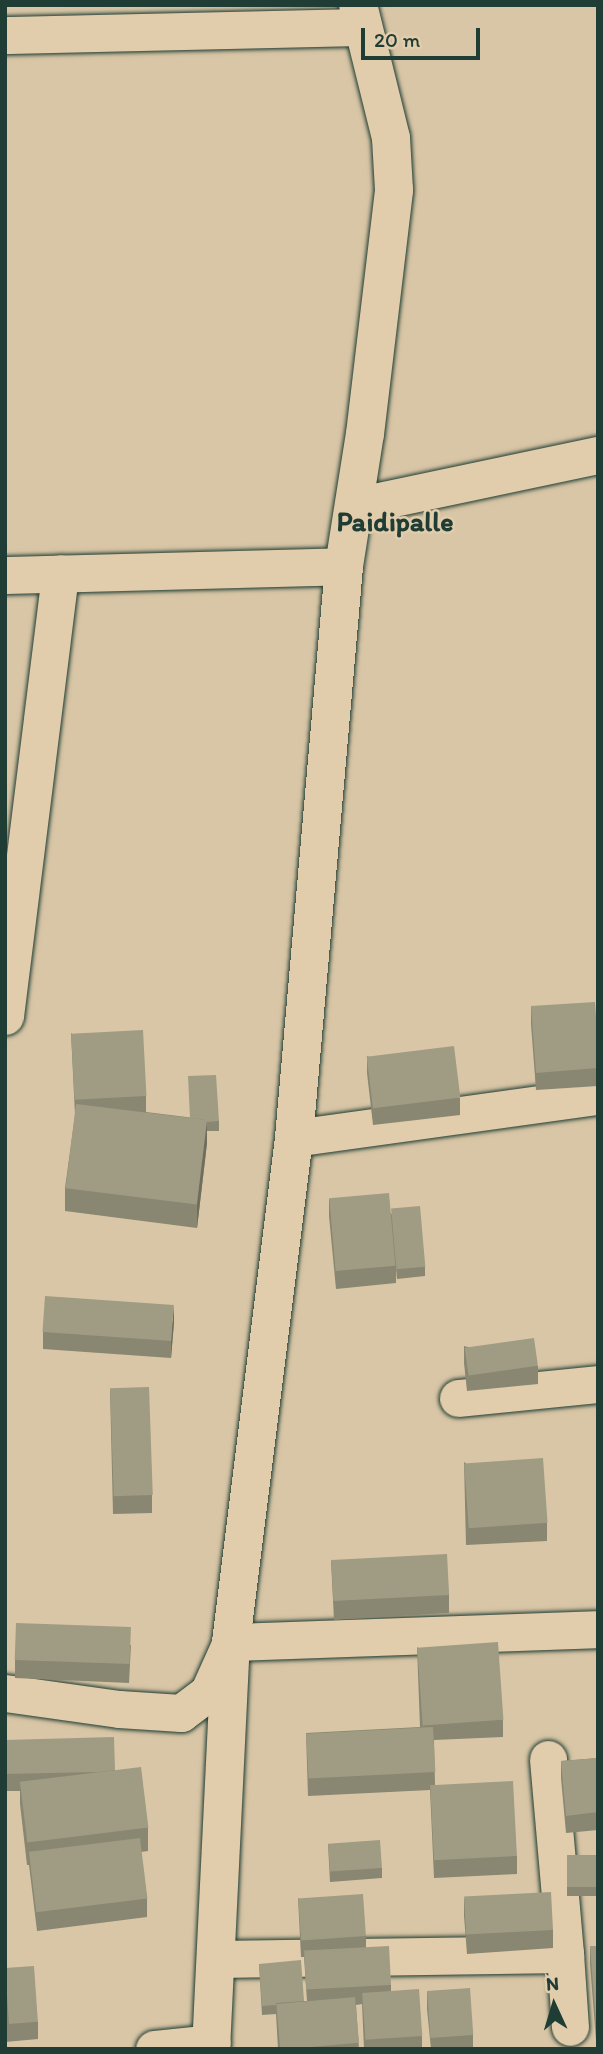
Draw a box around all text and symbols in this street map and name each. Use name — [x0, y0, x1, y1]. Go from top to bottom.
scale bar — [365, 14, 484, 58]
text: 20 m — [374, 27, 420, 52]
district label: Paidipalle — [337, 504, 453, 538]
north arrow — [519, 1970, 589, 2040]
text: N — [545, 1972, 560, 1995]

